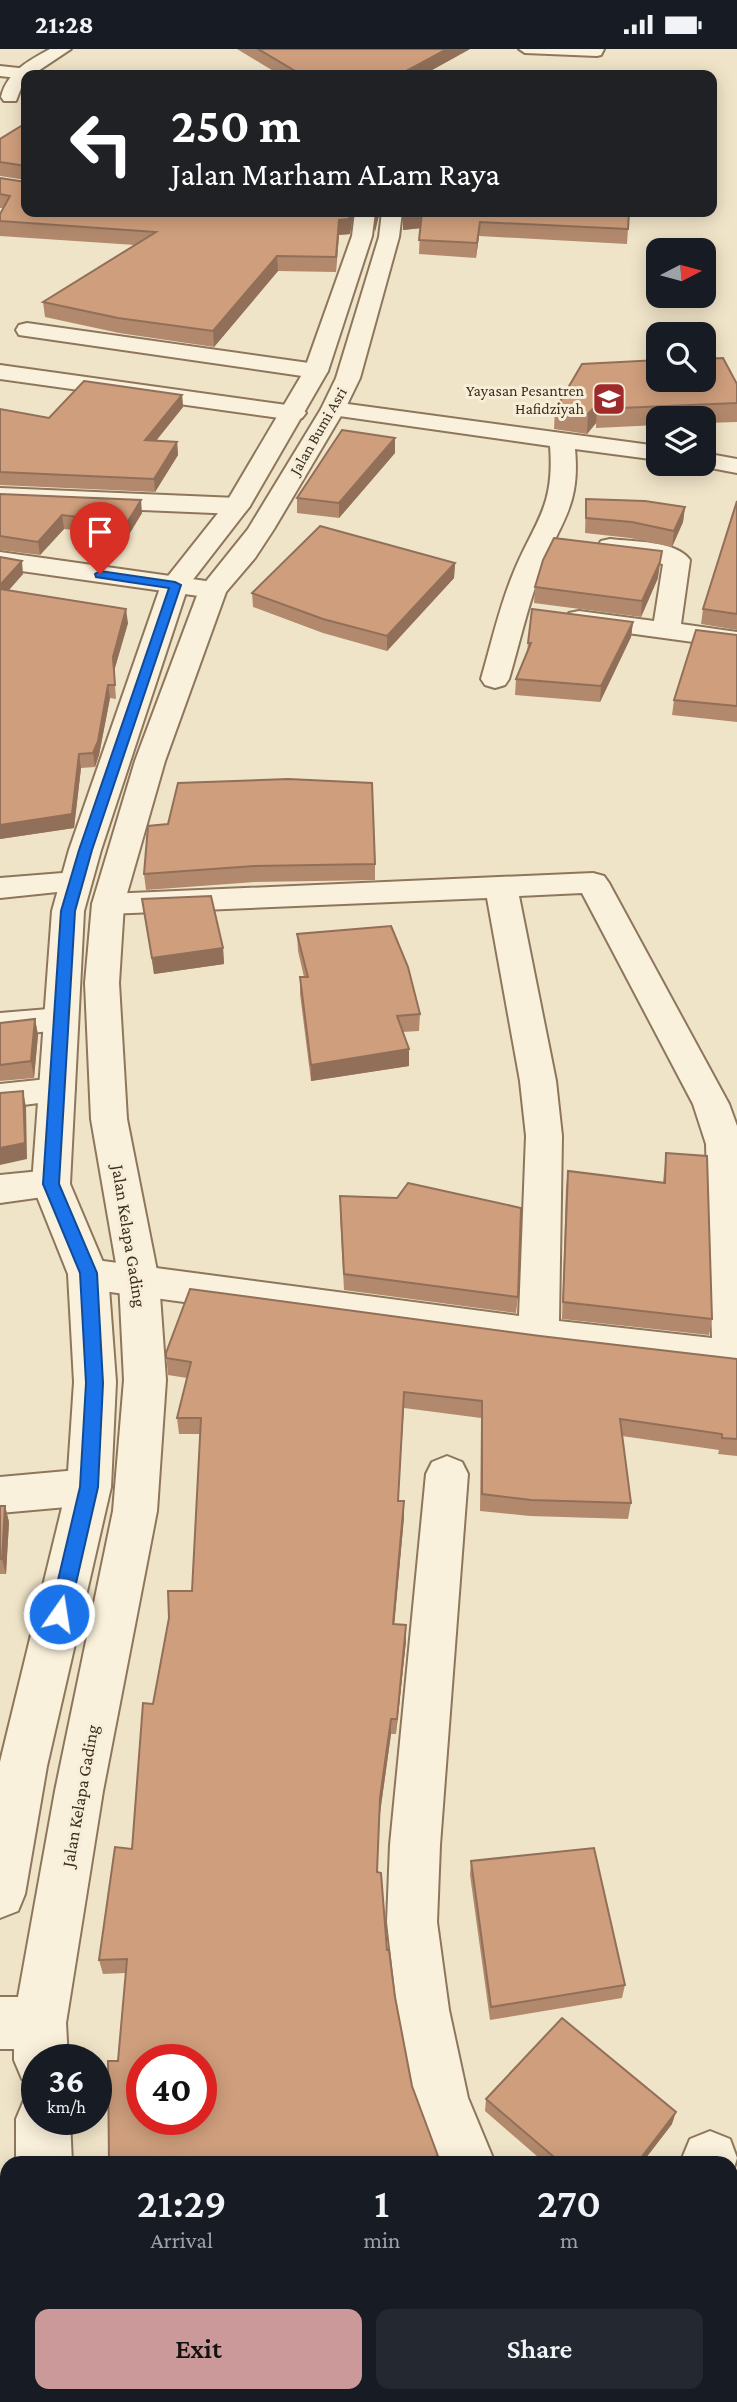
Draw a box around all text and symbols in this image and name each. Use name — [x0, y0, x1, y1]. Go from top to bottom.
text: 21:28 — [35, 10, 94, 39]
icon: left — [56, 98, 147, 189]
text: 250 m — [171, 98, 301, 153]
text: Jalan Marham ALam Raya — [171, 156, 500, 192]
north arrow — [646, 238, 716, 308]
map controls — [646, 238, 716, 476]
button: search — [646, 322, 716, 392]
school or university icon: Yayasan Pesantren Hafidziyah — [590, 380, 628, 418]
place label: Yayasan Pesantren Hafidziyah — [466, 382, 584, 418]
street label: Jalan Bumi Asri — [285, 384, 351, 480]
button: layers — [646, 406, 716, 476]
pin — [70, 502, 130, 574]
icon: arrive — [81, 513, 119, 551]
street label: Jalan Kelapa Gading — [108, 1161, 150, 1309]
position arrow — [22, 1577, 96, 1651]
street label: Jalan Kelapa Gading — [57, 1723, 102, 1871]
speed limit sign: 40 — [126, 2044, 217, 2135]
text: 36 — [48, 2061, 85, 2100]
text: km/h — [47, 2097, 86, 2117]
text: 21:29 — [137, 2179, 227, 2226]
text: 1 — [374, 2179, 389, 2226]
text: 270 — [537, 2179, 601, 2226]
text: Arrival — [150, 2227, 213, 2253]
text: min — [363, 2227, 400, 2253]
text: m — [560, 2227, 578, 2253]
button: Exit — [35, 2309, 362, 2389]
button: Share — [376, 2309, 703, 2389]

